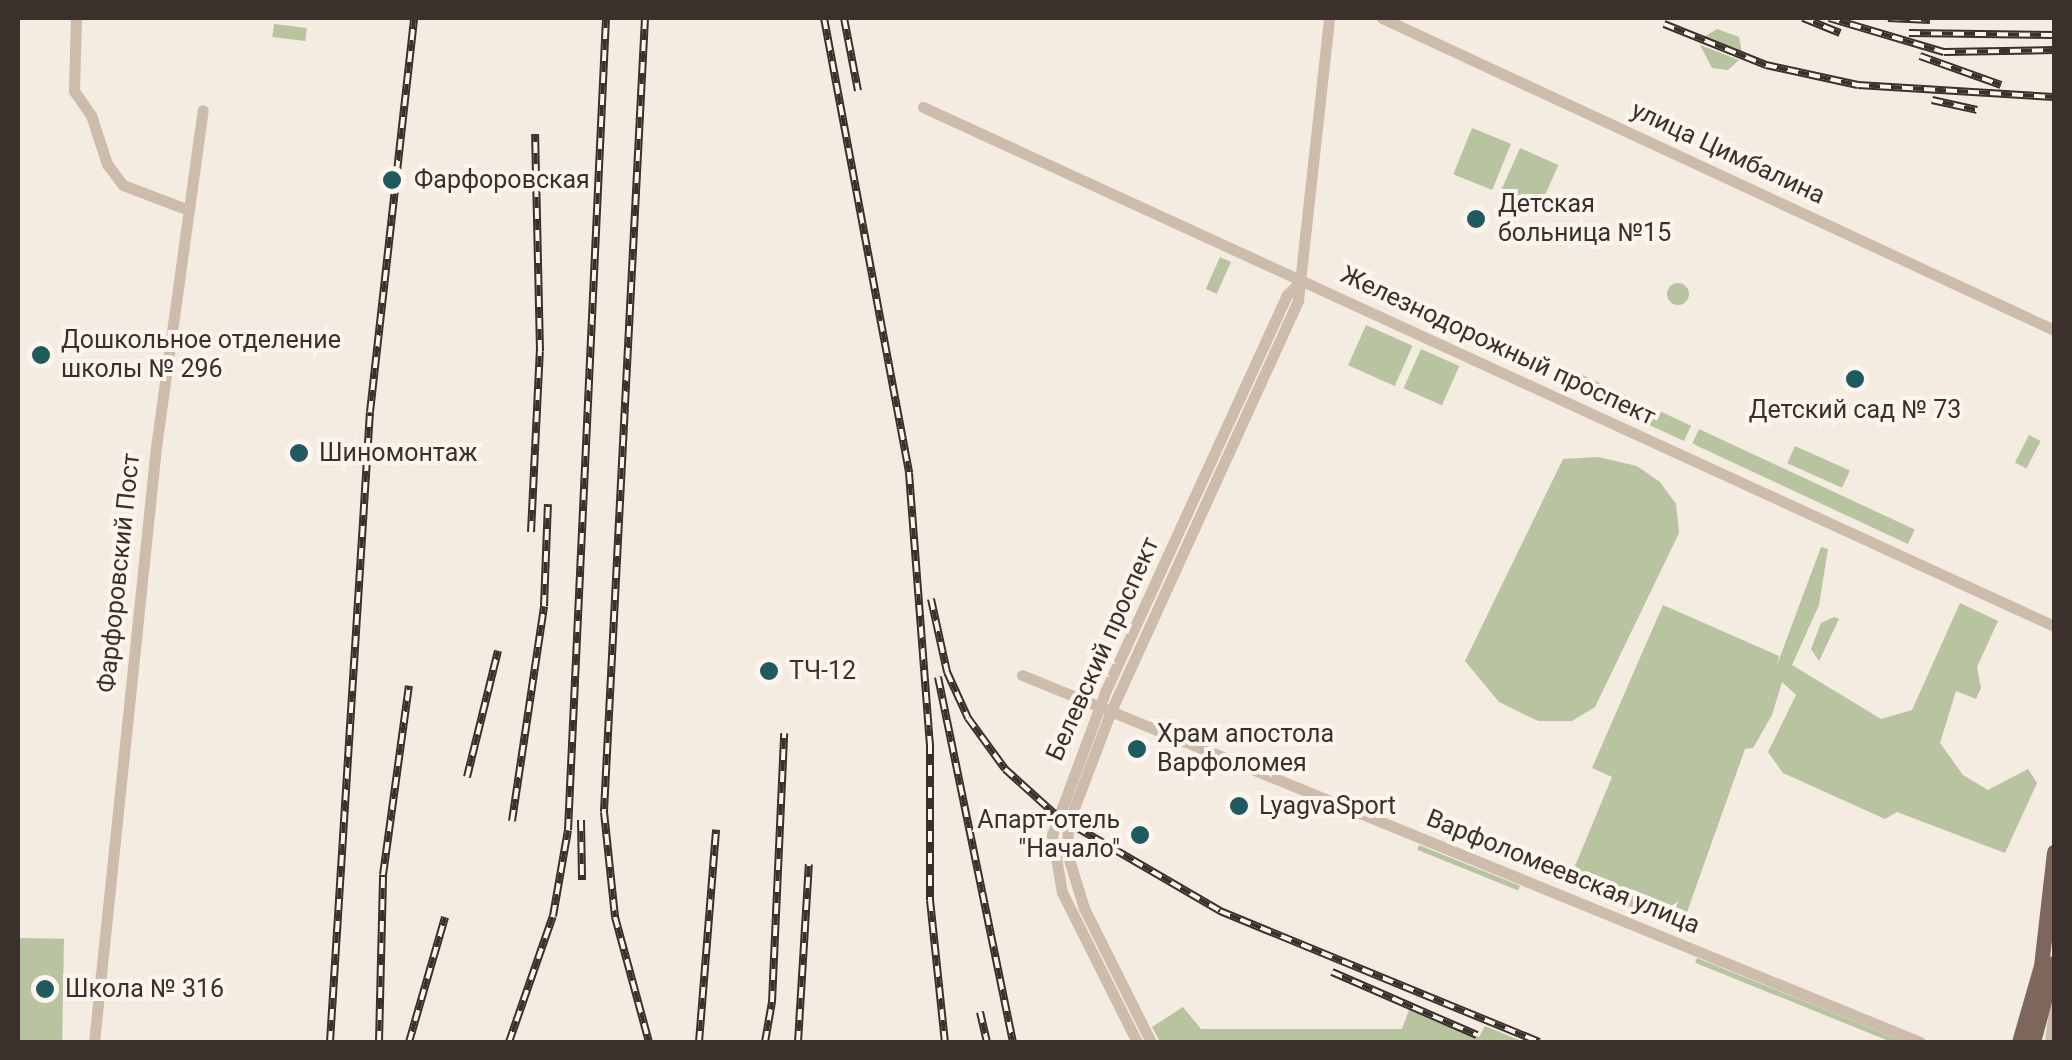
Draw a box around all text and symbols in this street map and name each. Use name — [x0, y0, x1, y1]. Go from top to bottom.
street label: улица Цимбалина — [1626, 95, 1830, 211]
place label: Фарфоровская — [414, 165, 590, 195]
marker: Фарфоровская — [379, 167, 405, 193]
place label: Детская больница №15 — [1498, 190, 1671, 249]
marker: Детская больница №15 — [1463, 206, 1489, 232]
street label: Железнодорожный проспект — [1336, 260, 1660, 432]
place label: Дошкольное отделение школы № 296 — [61, 326, 341, 385]
marker: Дошкольное отделение школы № 296 — [30, 344, 52, 366]
marker: Детский сад № 73 — [1844, 368, 1866, 390]
place label: Детский сад № 73 — [1749, 395, 1961, 425]
place label: Шиномонтаж — [319, 438, 477, 468]
marker: Шиномонтаж — [288, 442, 310, 464]
street label: Фарфоровский Пост — [91, 452, 147, 694]
street label: Белевский проспект — [1040, 532, 1166, 766]
place label: ТЧ-12 — [789, 656, 856, 686]
marker: ТЧ-12 — [758, 660, 780, 682]
place label: Храм апостола Варфоломея — [1157, 720, 1334, 779]
marker: Храм апостола Варфоломея — [1126, 738, 1148, 760]
place label: LyagvaSport — [1259, 791, 1396, 821]
marker: LyagvaSport — [1228, 795, 1250, 817]
street label: Варфоломеевская улица — [1422, 803, 1704, 941]
place label: Апарт-отель "Начало" — [977, 806, 1120, 865]
marker: Апарт-отель "Начало" — [1129, 824, 1151, 846]
place label: Школа № 316 — [65, 974, 224, 1004]
marker: Школа № 316 — [34, 978, 56, 1000]

